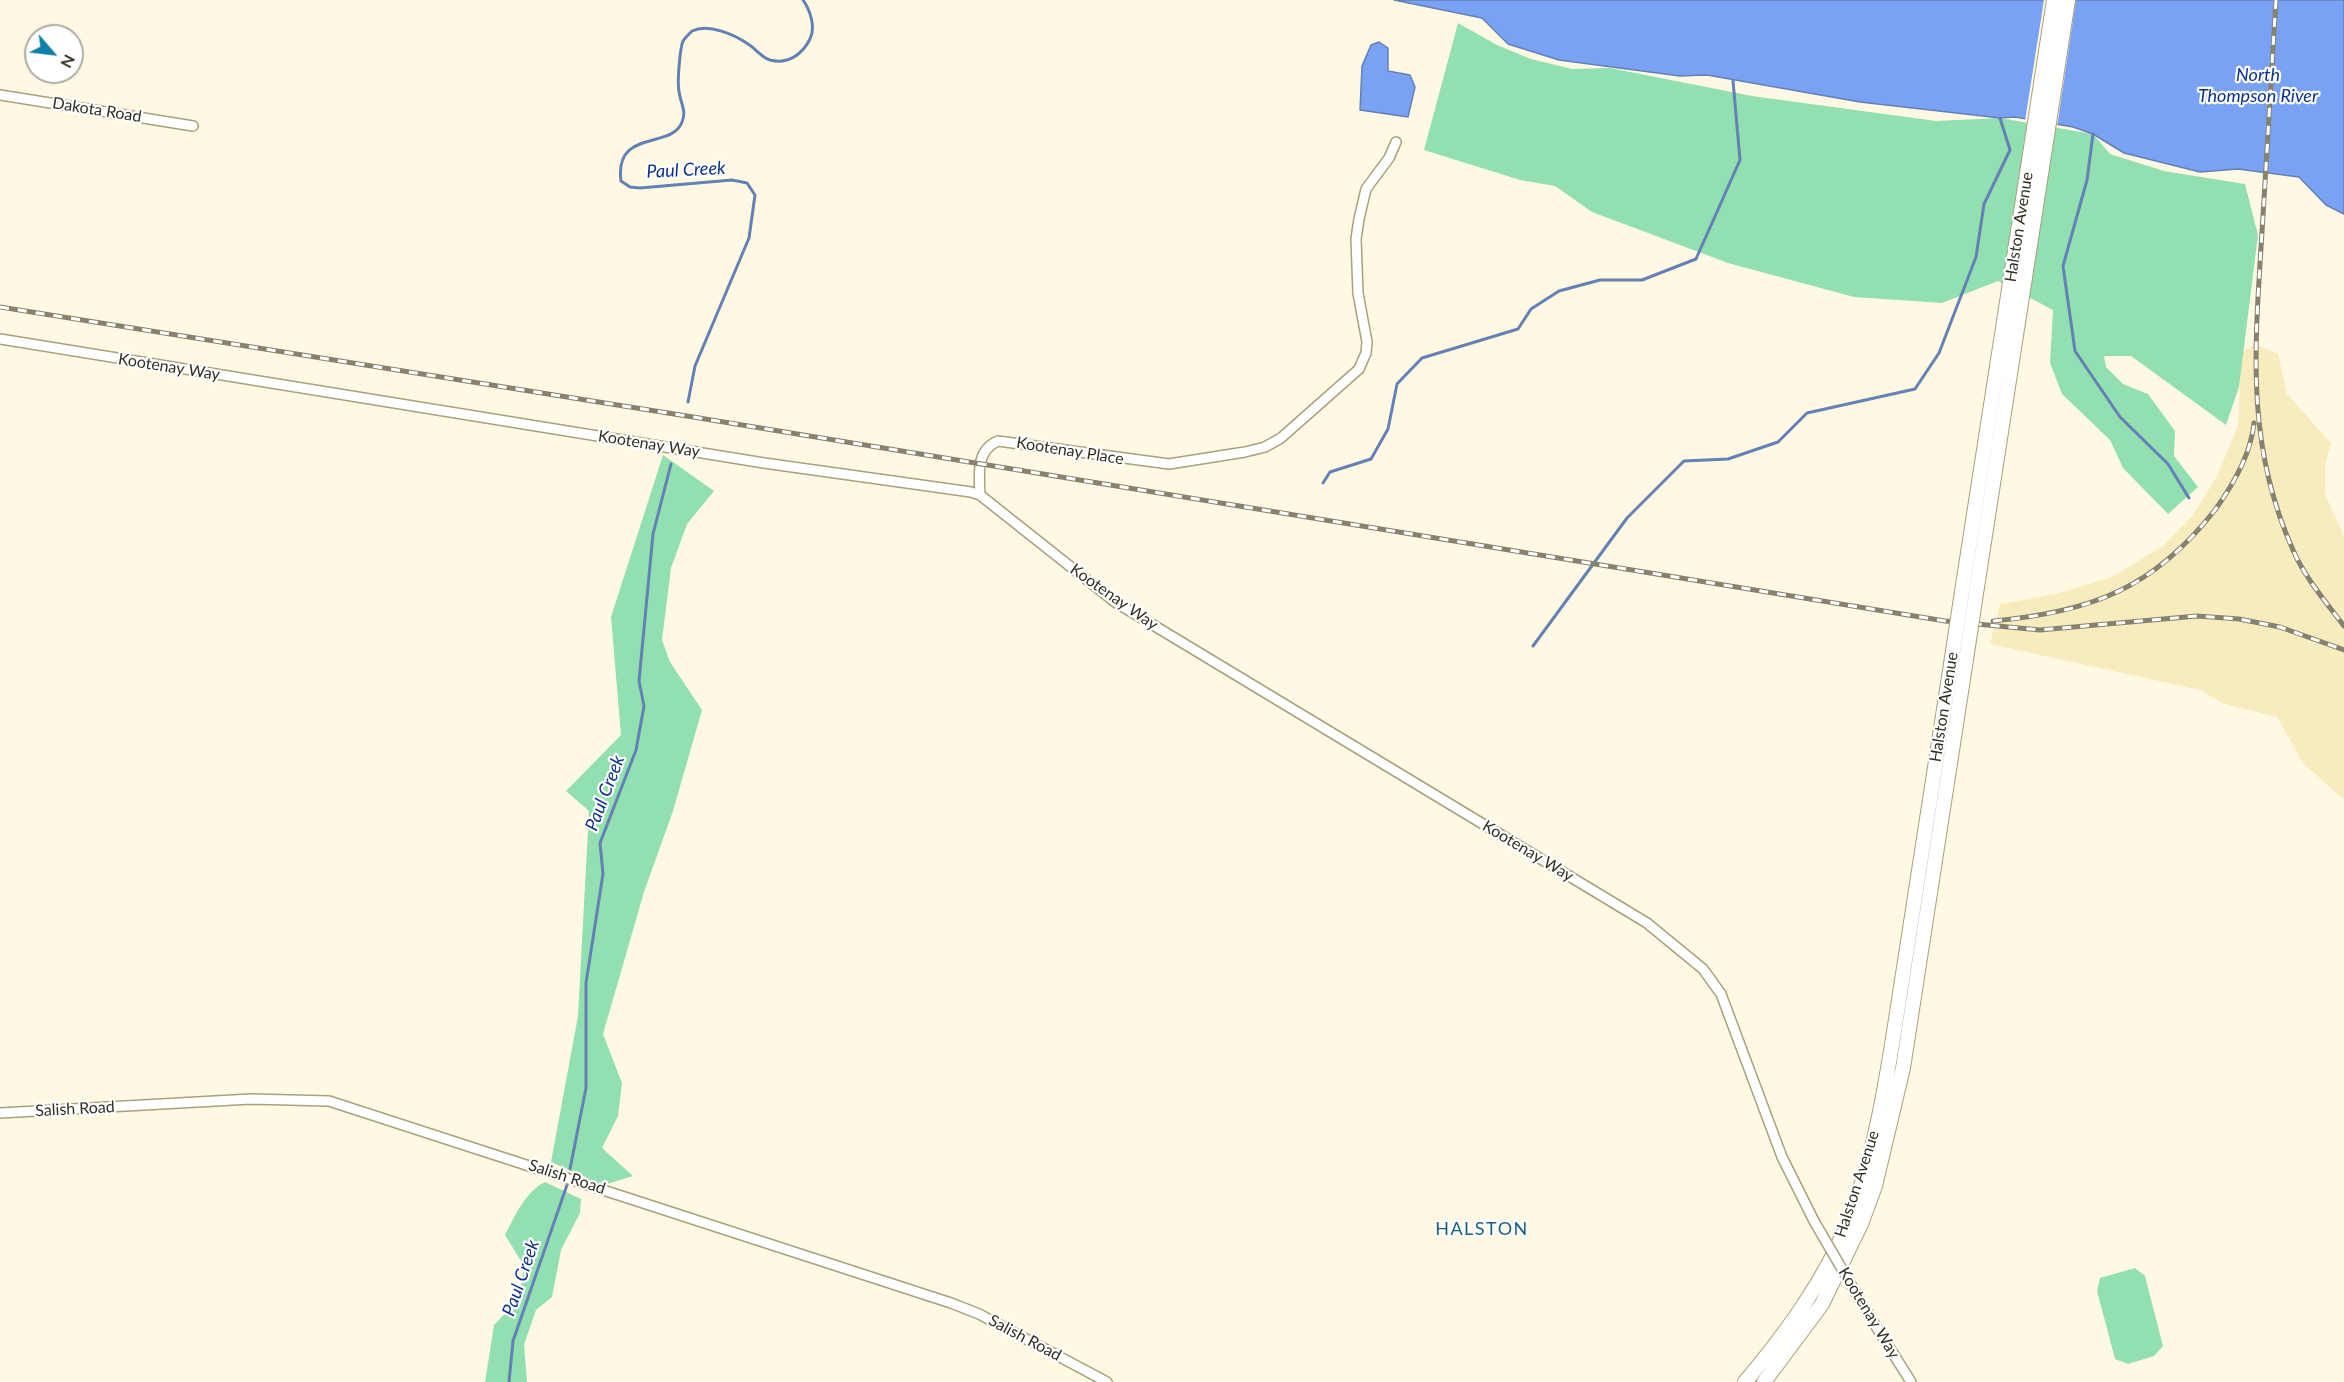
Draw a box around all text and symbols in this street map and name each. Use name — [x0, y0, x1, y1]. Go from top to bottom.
north arrow — [24, 24, 84, 84]
text: N — [57, 52, 80, 72]
water label: North Thompson River — [2198, 64, 2318, 106]
street label: Dakota Road — [51, 93, 143, 127]
water label: Paul Creek — [646, 157, 726, 183]
street label: Halston Avenue — [2001, 170, 2037, 284]
street label: Kootenay Way — [117, 349, 221, 385]
street label: Kootenay Way — [597, 426, 701, 462]
street label: Kootenay Place — [1015, 433, 1125, 469]
street label: Kootenay Way — [1066, 560, 1162, 634]
street label: Halston Avenue — [1926, 650, 1962, 764]
water label: Paul Creek — [581, 752, 629, 834]
street label: Kootenay Way — [1479, 816, 1577, 886]
street label: Salish Road — [35, 1097, 115, 1121]
street label: Halston Avenue — [1831, 1128, 1883, 1240]
street label: Salish Road — [526, 1156, 608, 1198]
district label: HALSTON — [1435, 1218, 1529, 1240]
water label: Paul Creek — [498, 1237, 544, 1319]
street label: Kootenay Way — [1834, 1264, 1904, 1362]
street label: Salish Road — [985, 1311, 1065, 1365]

